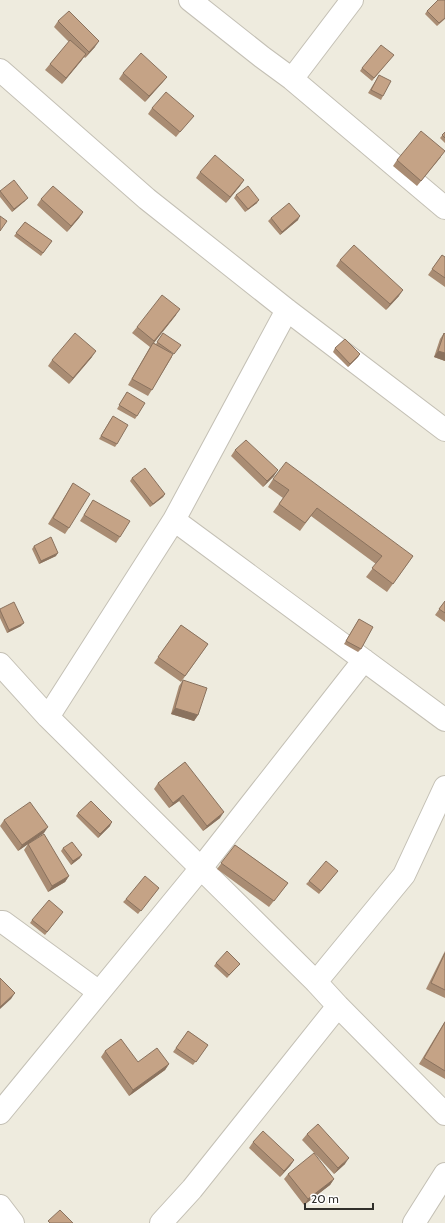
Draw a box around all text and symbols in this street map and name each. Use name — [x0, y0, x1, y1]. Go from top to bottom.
scale bar — [305, 1185, 373, 1211]
text: 20 m — [311, 1191, 339, 1206]

